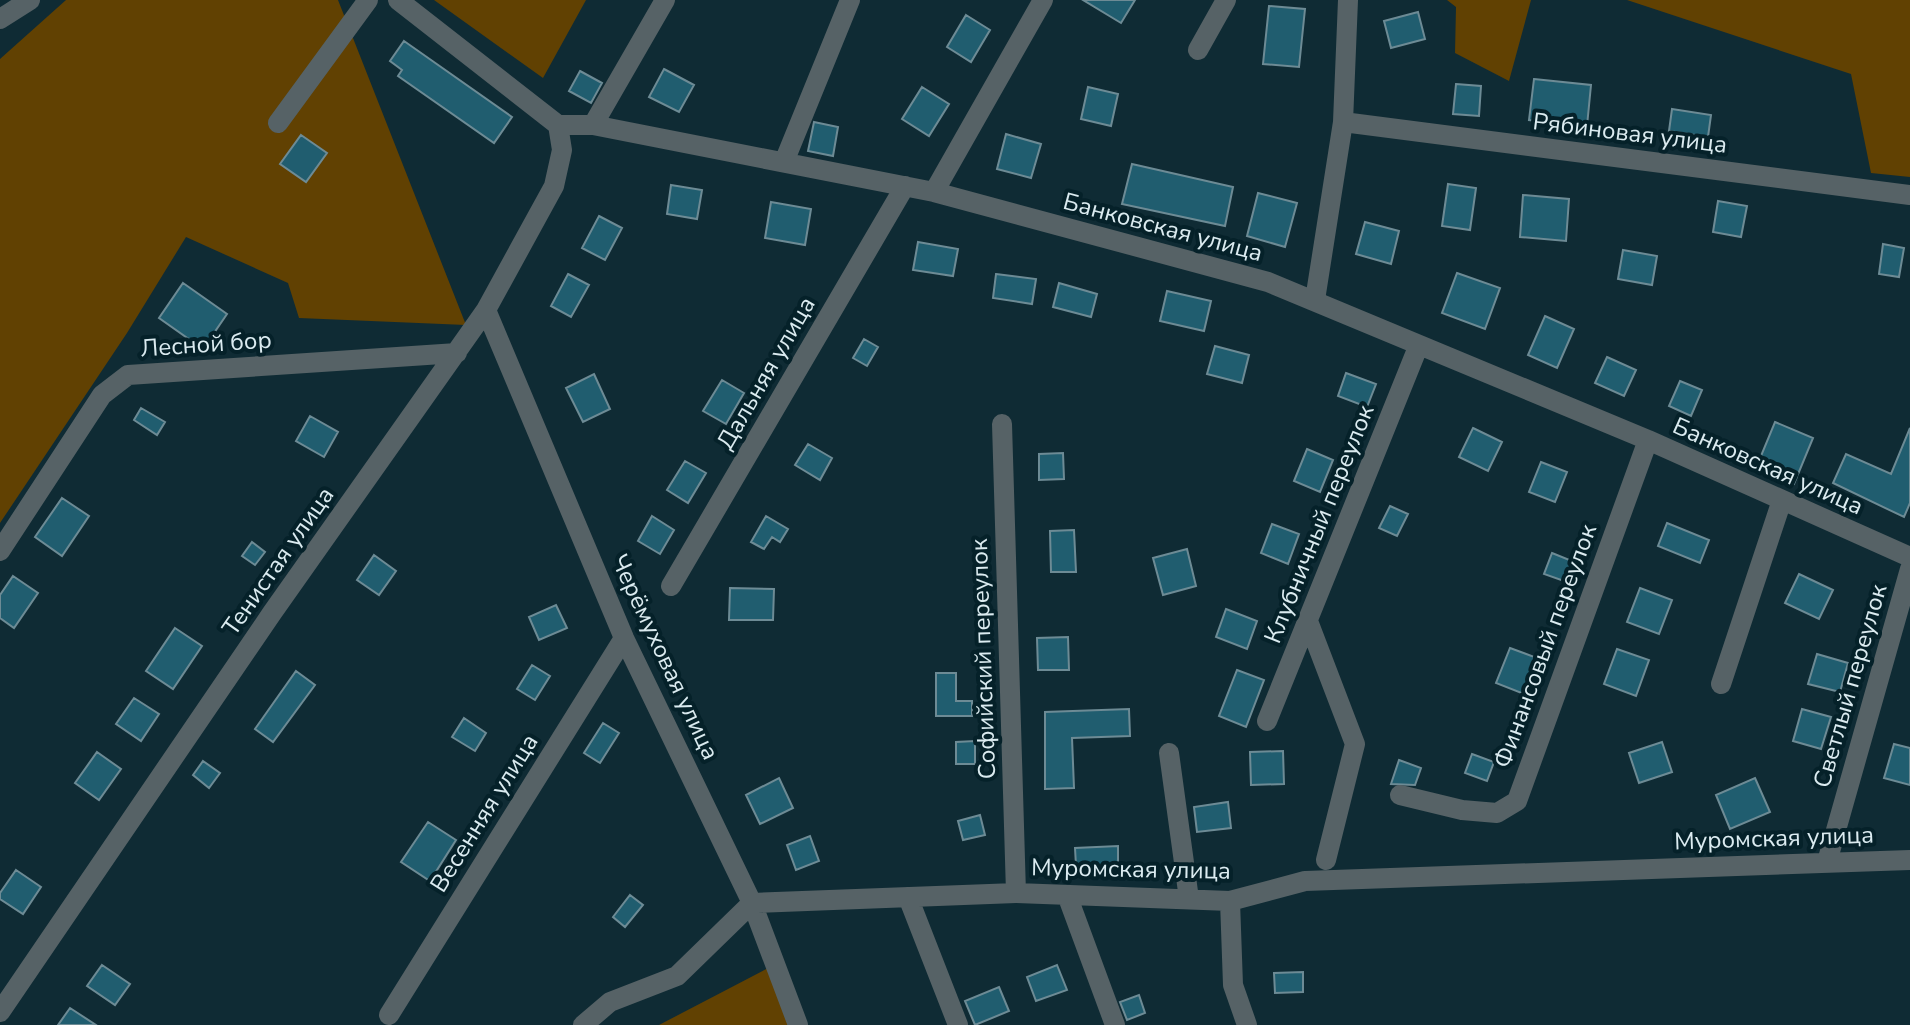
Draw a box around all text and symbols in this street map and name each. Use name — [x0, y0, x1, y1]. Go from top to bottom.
street label: Рябиновая улица — [1531, 105, 1729, 161]
street label: Банковская улица — [1060, 185, 1266, 269]
street label: Дальняя улица — [709, 291, 823, 455]
street label: Лесной бор — [139, 323, 273, 365]
street label: Клубничный переулок — [1257, 400, 1382, 648]
street label: Банковская улица — [1668, 410, 1868, 522]
street label: Тенистая улица — [215, 480, 341, 642]
street label: Финансовый переулок — [1486, 519, 1604, 772]
street label: Софийский переулок — [963, 538, 1003, 780]
street label: Черёмуховая улица — [603, 549, 727, 765]
street label: Светлый переулок — [1806, 580, 1894, 792]
street label: Весенняя улица — [423, 728, 545, 898]
street label: Муромская улица — [1674, 819, 1874, 857]
street label: Муромская улица — [1031, 851, 1231, 887]

